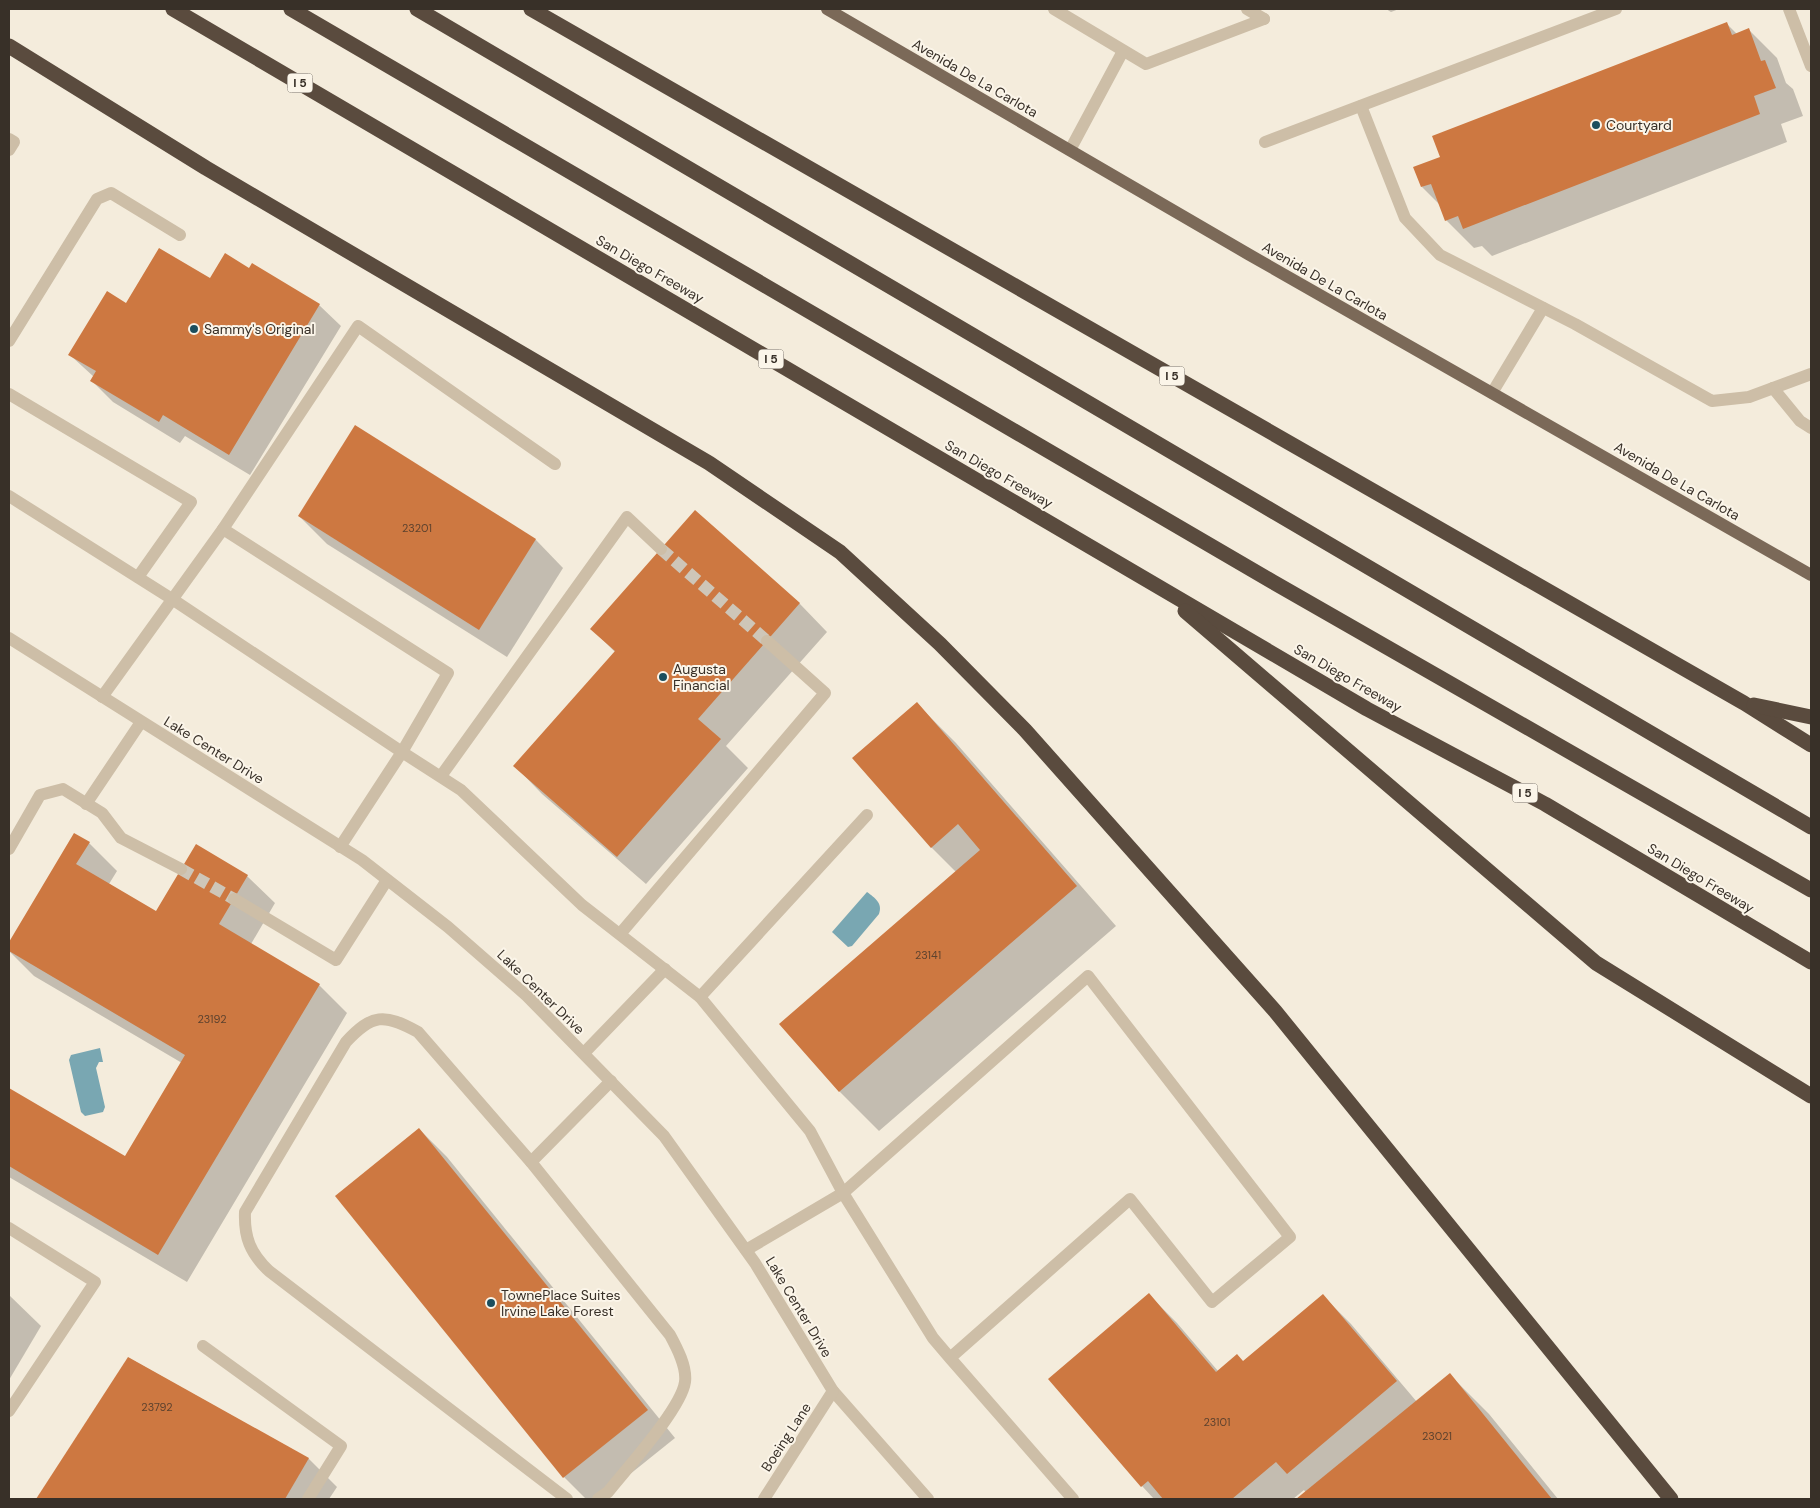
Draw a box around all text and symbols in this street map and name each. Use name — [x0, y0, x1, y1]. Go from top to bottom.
street label: Avenida De La Carlota — [909, 35, 1041, 121]
road number: I 5 — [288, 74, 312, 92]
place label: Courtyard — [1606, 116, 1672, 134]
marker: Courtyard — [1590, 119, 1602, 131]
street label: San Diego Freeway — [593, 231, 707, 307]
street label: Avenida De La Carlota — [1259, 238, 1391, 324]
place label: Sammy's Original — [204, 320, 315, 338]
marker: Sammy's Original — [188, 323, 200, 335]
road number: I 5 — [758, 349, 784, 368]
road number: I 5 — [1160, 366, 1184, 386]
street label: San Diego Freeway — [942, 436, 1056, 512]
street label: Avenida De La Carlota — [1611, 438, 1743, 524]
house number: 23201 — [402, 521, 432, 535]
street label: San Diego Freeway — [1291, 640, 1405, 716]
place label: Augusta Financial — [673, 660, 730, 694]
marker: Augusta Financial — [657, 671, 669, 683]
street label: Lake Center Drive — [161, 712, 267, 788]
road number: I 5 — [1512, 784, 1538, 802]
street label: San Diego Freeway — [1644, 839, 1758, 917]
street label: Lake Center Drive — [494, 946, 588, 1038]
house number: 23141 — [915, 948, 941, 962]
house number: 23192 — [197, 1012, 227, 1026]
street label: Lake Center Drive — [762, 1253, 836, 1361]
place label: TownePlace Suites Irvine Lake Forest — [501, 1286, 621, 1320]
marker: TownePlace Suites Irvine Lake Forest — [485, 1297, 497, 1309]
street label: Boeing Lane — [757, 1399, 815, 1475]
house number: 23792 — [141, 1400, 173, 1414]
house number: 23101 — [1203, 1415, 1231, 1429]
house number: 23021 — [1422, 1429, 1452, 1443]

